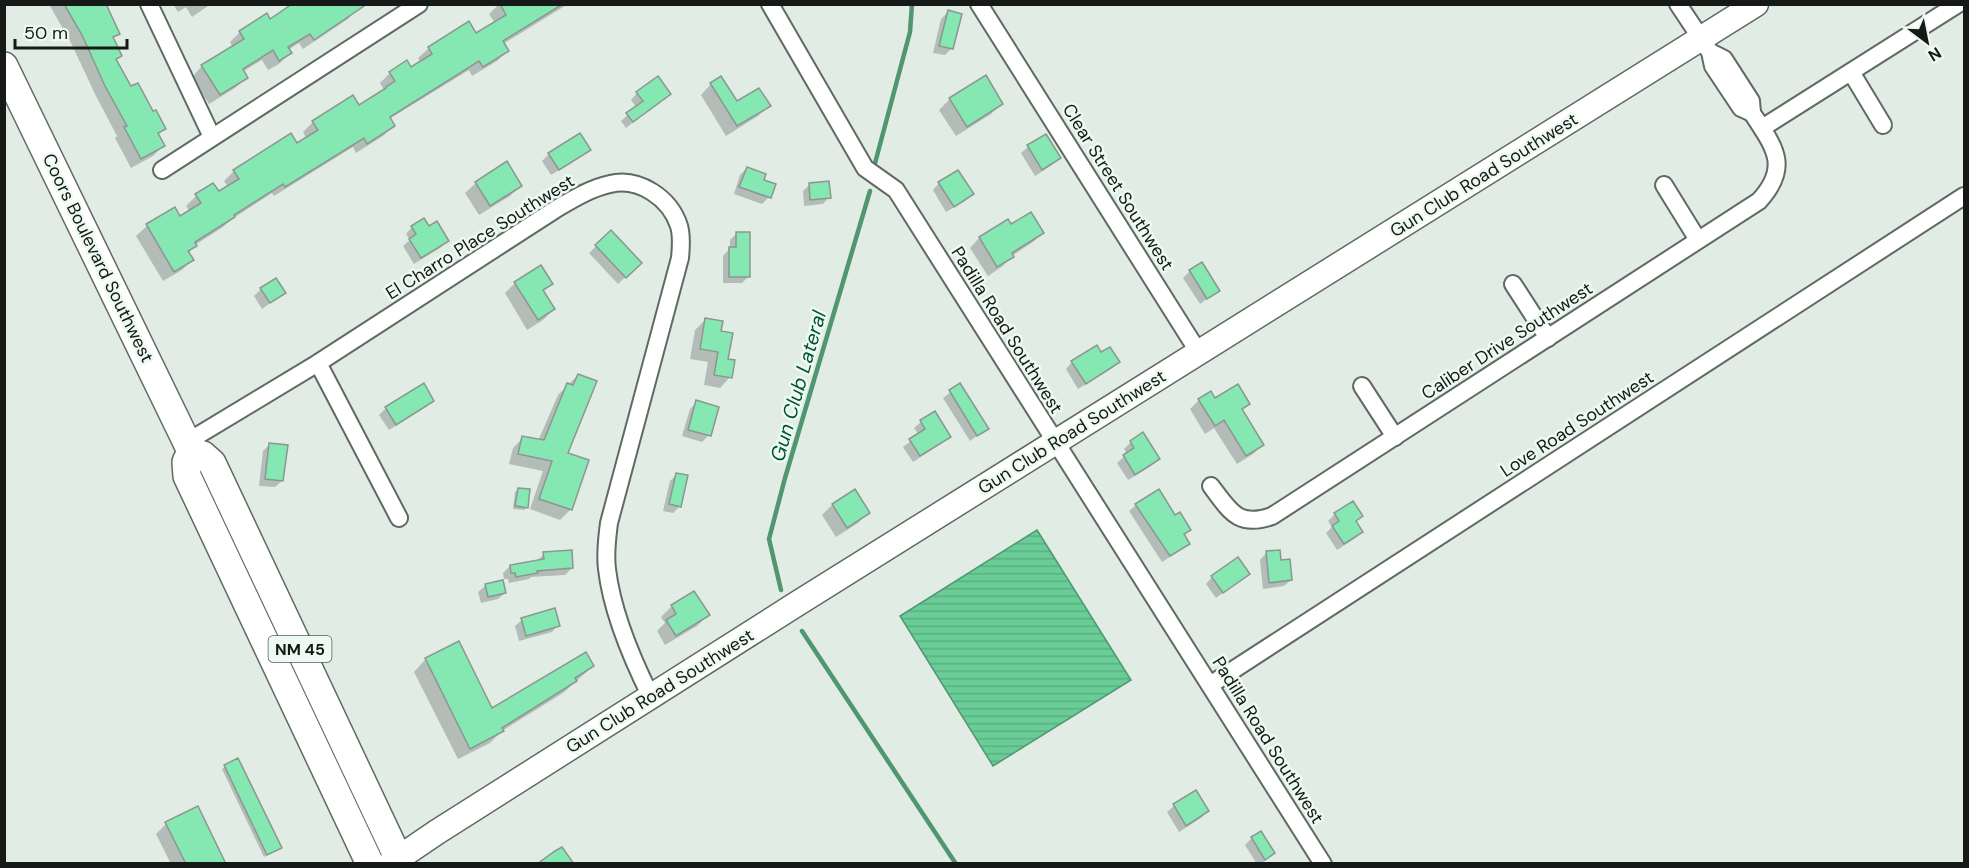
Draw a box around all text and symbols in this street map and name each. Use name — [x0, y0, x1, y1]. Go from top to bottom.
scale bar — [15, 12, 128, 50]
north arrow — [1897, 12, 1957, 72]
text: 50 m — [24, 21, 68, 45]
text: N — [1924, 42, 1945, 66]
street label: Clear Street Southwest — [1057, 99, 1179, 275]
street label: Gun Club Road Southwest — [1386, 107, 1582, 243]
street label: Coors Boulevard Southwest — [37, 149, 159, 367]
street label: El Charro Place Southwest — [381, 169, 579, 305]
street label: Padilla Road Southwest — [946, 242, 1068, 418]
street label: Caliber Drive Southwest — [1417, 277, 1597, 405]
water label: Gun Club Lateral — [764, 307, 832, 464]
street label: Gun Club Road Southwest — [974, 364, 1170, 500]
street label: Love Road Southwest — [1496, 365, 1658, 483]
street label: Gun Club Road Southwest — [562, 623, 758, 759]
road number: NM 45 — [268, 636, 332, 662]
street label: Padilla Road Southwest — [1207, 652, 1329, 828]

